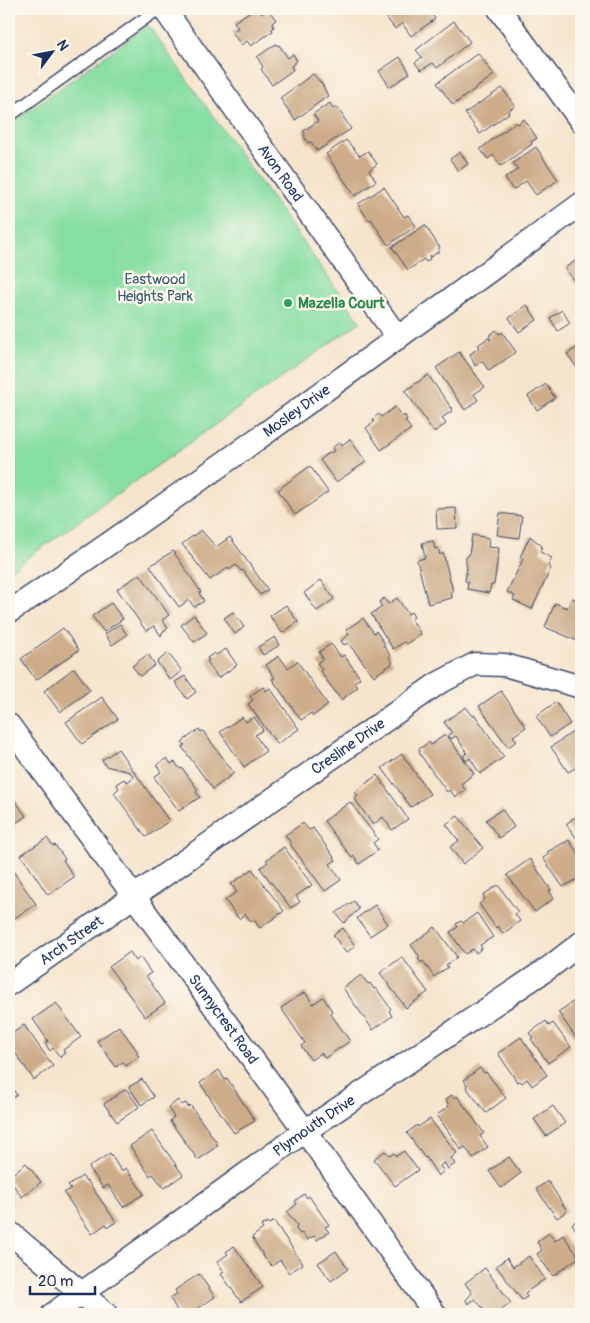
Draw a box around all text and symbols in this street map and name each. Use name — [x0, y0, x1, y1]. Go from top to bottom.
north arrow — [28, 28, 78, 78]
text: N — [53, 37, 72, 54]
street label: Avon Road — [253, 141, 307, 206]
park label: Eastwood Heights Park — [117, 270, 194, 306]
place label: Mazella Court — [298, 294, 386, 313]
marker: Mazella Court — [282, 297, 294, 309]
street label: Mosley Drive — [260, 380, 335, 442]
street label: Cresline Drive — [308, 714, 389, 779]
street label: Arch Street — [36, 911, 108, 970]
street label: Sunnycrest Road — [184, 971, 262, 1068]
street label: Plymouth Drive — [270, 1091, 360, 1161]
scale bar — [30, 1263, 95, 1295]
text: 20 m — [38, 1272, 73, 1291]

